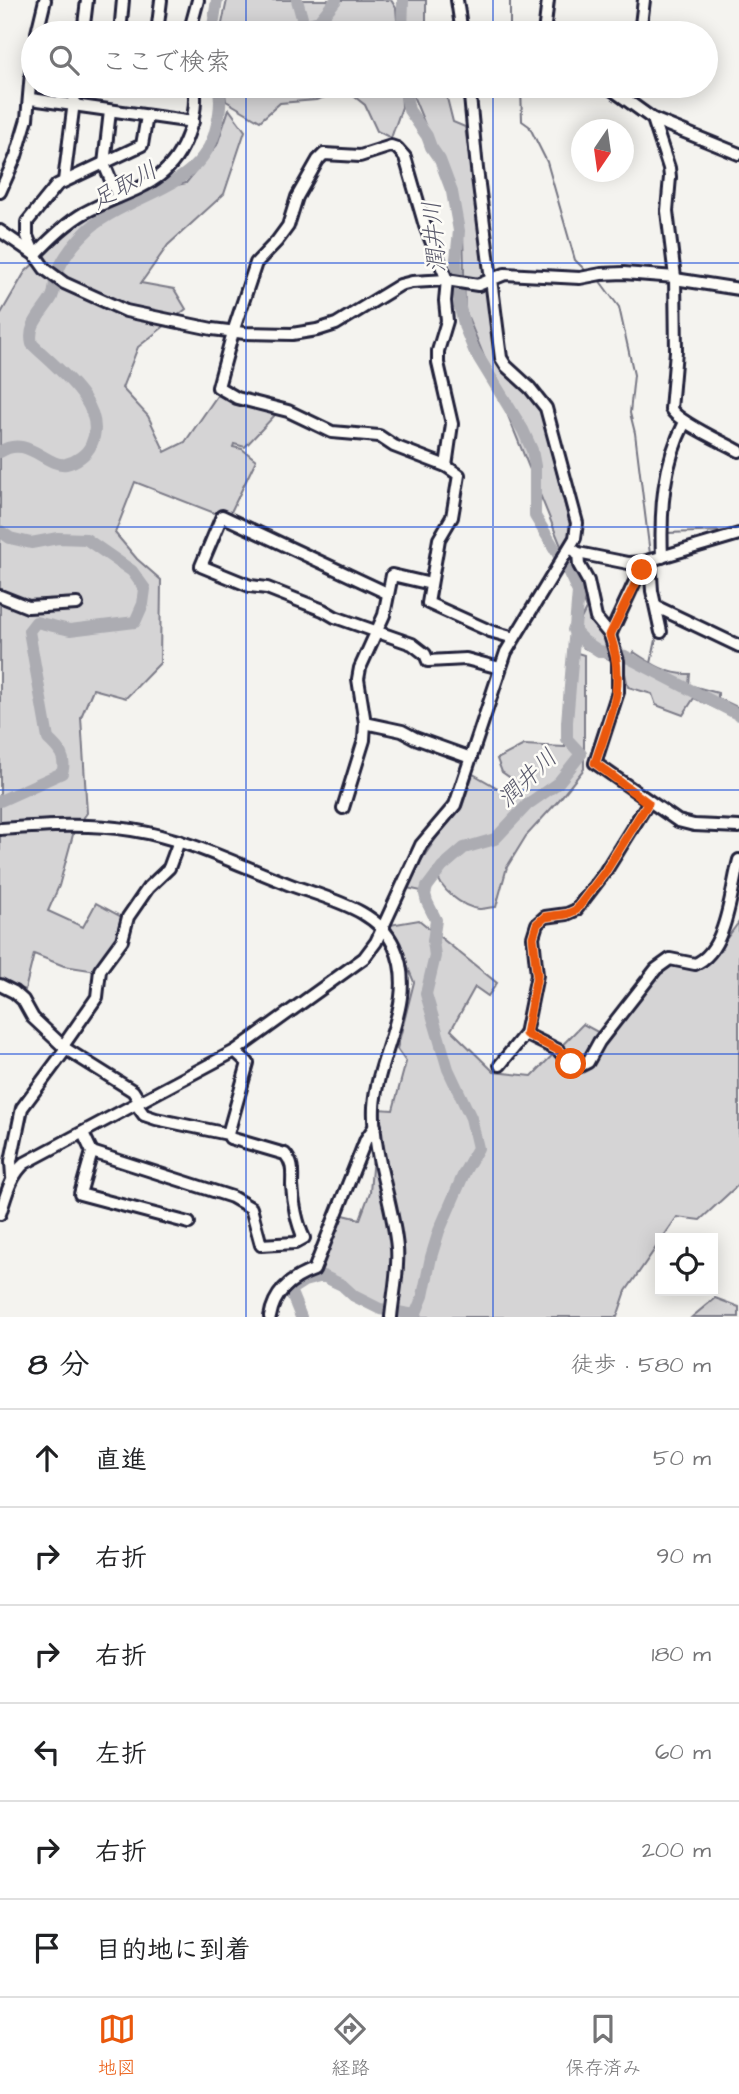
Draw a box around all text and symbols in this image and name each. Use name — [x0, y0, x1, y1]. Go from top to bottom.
search box — [21, 21, 718, 98]
icon: search — [45, 41, 83, 79]
text: ここで検索 — [101, 44, 231, 80]
north arrow — [571, 119, 634, 182]
water label: 足取川 — [85, 154, 164, 218]
water label: 潤井川 — [415, 200, 455, 274]
route end — [626, 554, 657, 585]
water label: 潤井川 — [490, 741, 565, 816]
route start — [555, 1048, 586, 1079]
map controls — [655, 1233, 718, 1296]
button: locate — [655, 1233, 718, 1296]
text: 8 分 — [28, 1344, 89, 1386]
text: 徒歩 · 580 m — [571, 1349, 711, 1381]
icon: ahead — [28, 1439, 66, 1477]
text: 直進 — [95, 1442, 147, 1478]
text: 50 m — [653, 1442, 711, 1474]
icon: right — [28, 1537, 66, 1575]
text: 右折 — [95, 1540, 147, 1576]
text: 90 m — [656, 1540, 711, 1572]
icon: right — [28, 1635, 66, 1673]
text: 右折 — [95, 1638, 147, 1674]
text: 180 m — [652, 1638, 711, 1670]
icon: left — [28, 1733, 66, 1771]
text: 左折 — [95, 1736, 147, 1772]
text: 60 m — [655, 1736, 711, 1768]
icon: right — [28, 1831, 66, 1869]
text: 右折 — [95, 1834, 147, 1870]
text: 200 m — [642, 1834, 711, 1866]
icon: arrive — [28, 1929, 66, 1967]
text: 目的地に到着 — [95, 1932, 251, 1968]
tab: 地図 — [98, 2010, 136, 2082]
tab: 経路 — [331, 2010, 369, 2082]
tab: 保存済み — [565, 2010, 641, 2082]

